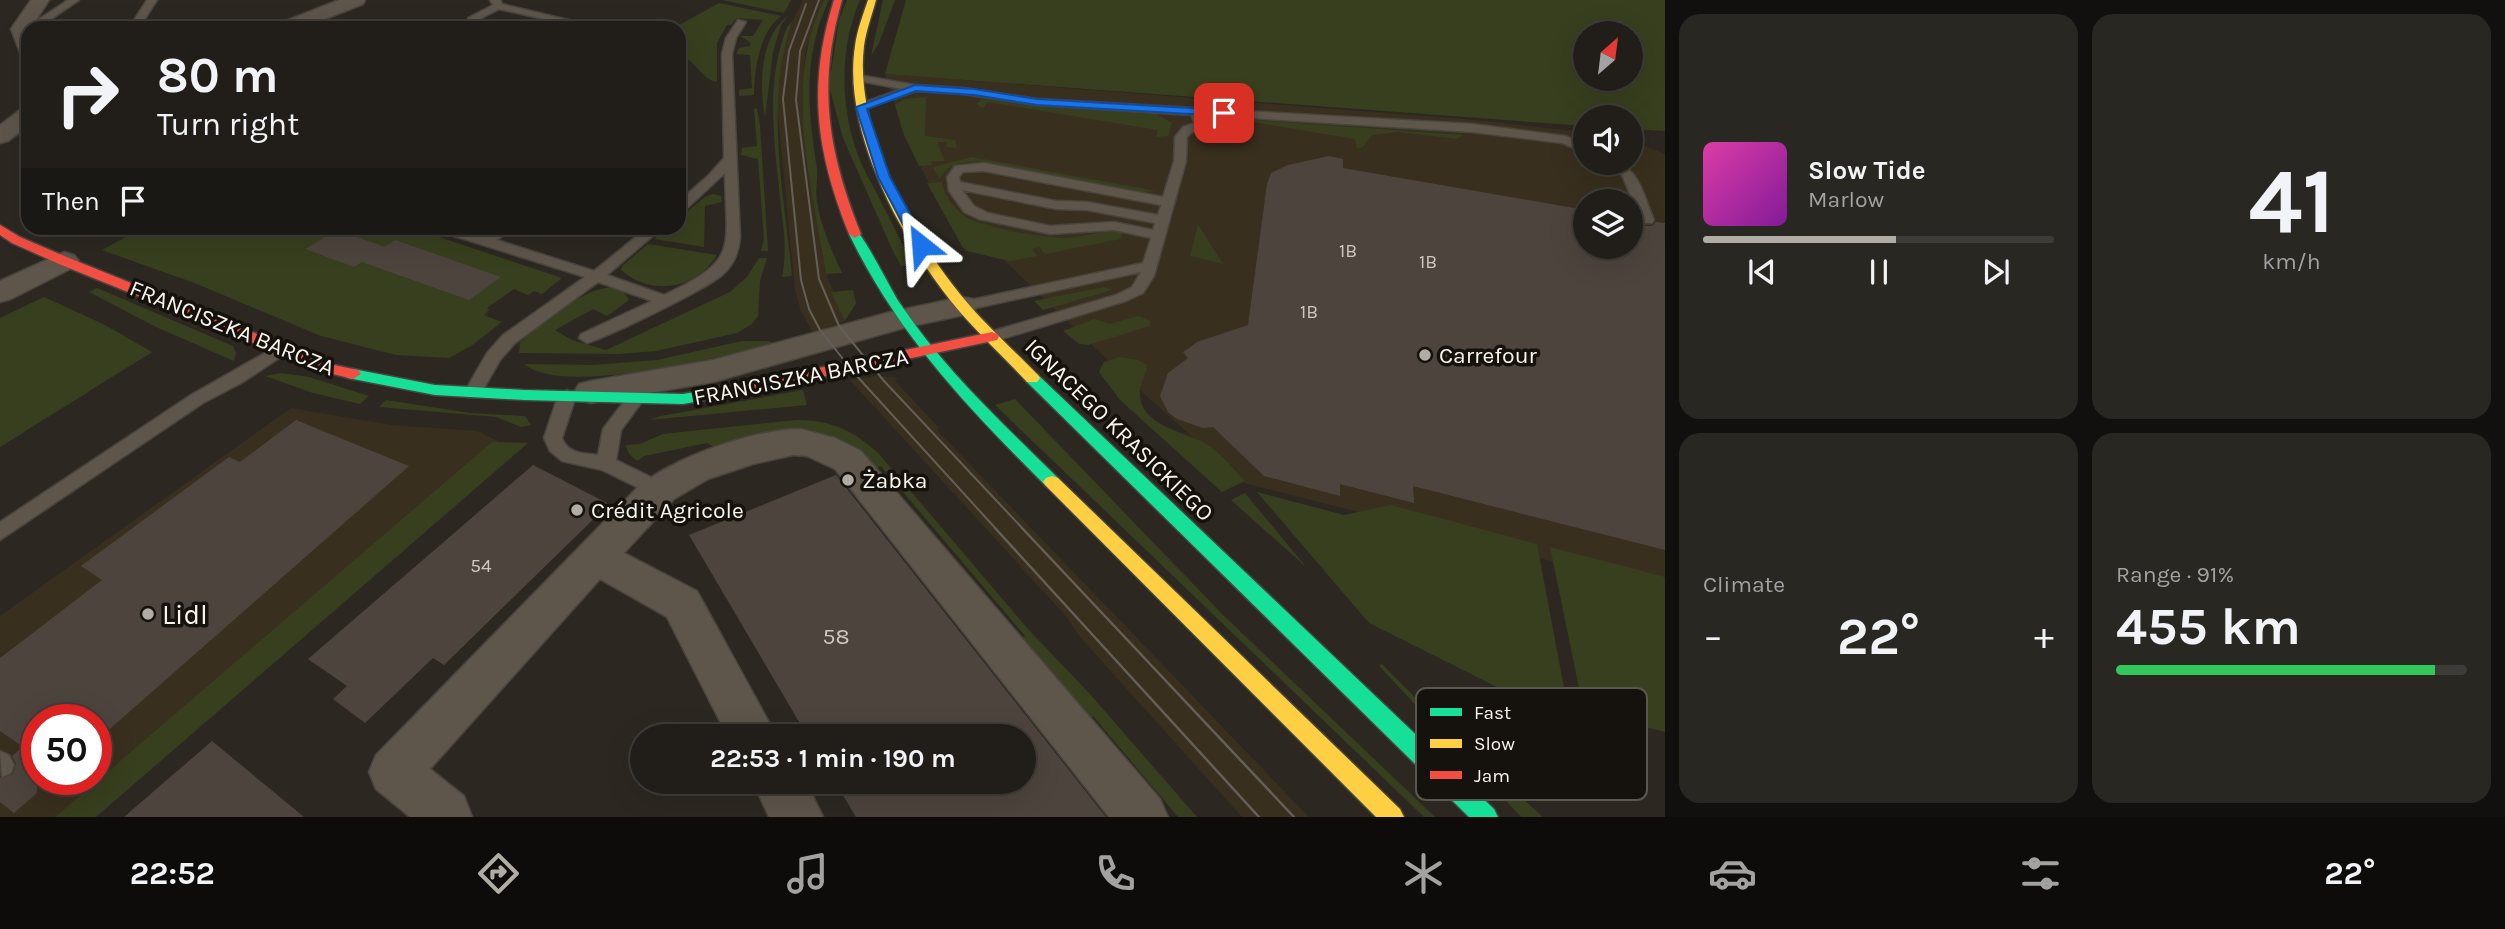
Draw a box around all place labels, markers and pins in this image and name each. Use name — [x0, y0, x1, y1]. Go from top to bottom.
pin — [1194, 83, 1254, 143]
place label: Carrefour — [1439, 342, 1538, 369]
marker: Carrefour — [1417, 347, 1433, 363]
place label: Żabka — [862, 467, 928, 494]
marker: Żabka — [840, 472, 856, 488]
place label: Crédit Agricole — [591, 497, 744, 524]
marker: Crédit Agricole — [569, 502, 585, 518]
place label: Lidl — [162, 598, 208, 631]
marker: Lidl — [140, 606, 156, 622]

